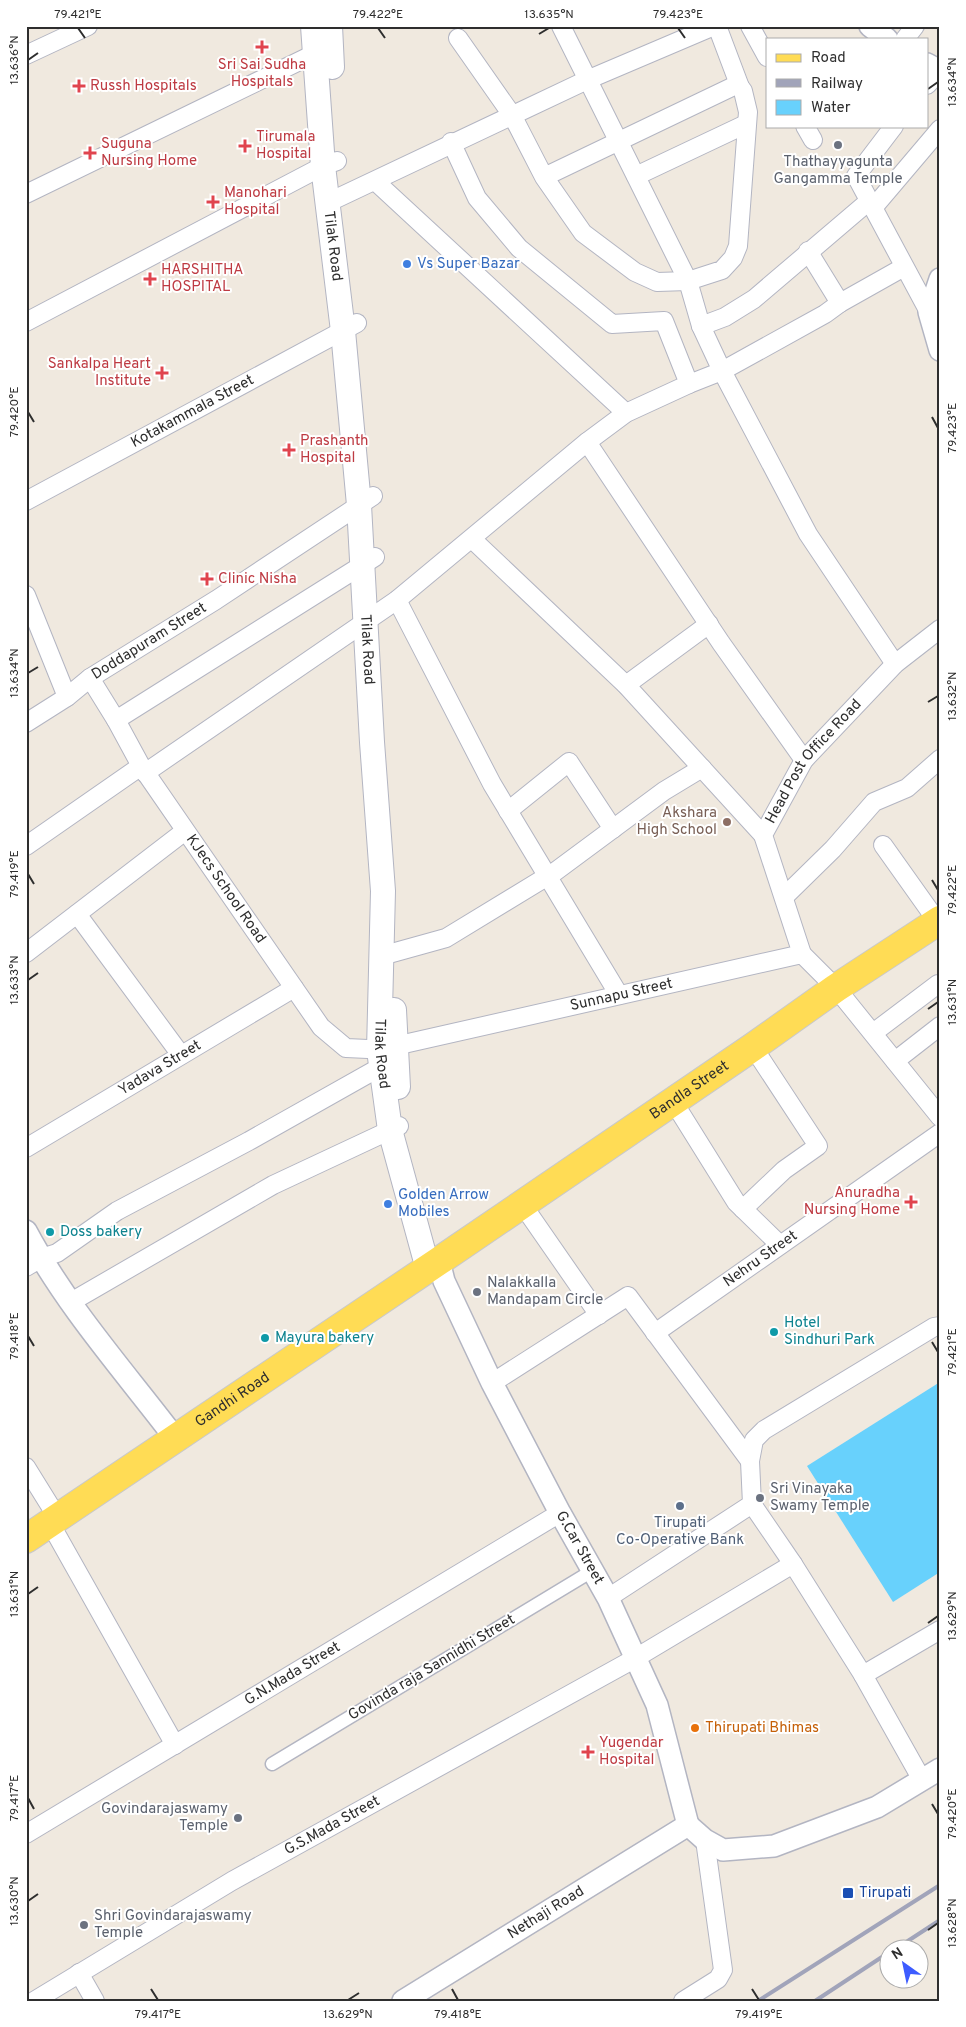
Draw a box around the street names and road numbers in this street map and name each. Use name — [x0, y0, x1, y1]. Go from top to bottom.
street label: Tilak Road — [319, 210, 346, 282]
street label: Kotakammala Street — [128, 371, 257, 452]
street label: Doddapuram Street — [88, 599, 210, 684]
street label: Tilak Road — [356, 614, 378, 685]
street label: Head Post Office Road — [761, 695, 866, 827]
street label: KJecs School Road — [182, 831, 270, 947]
street label: Sunnapu Street — [568, 974, 674, 1016]
street label: Tilak Road — [369, 1018, 394, 1090]
street label: Yadava Street — [115, 1036, 205, 1100]
street label: Bandla Street — [646, 1057, 733, 1124]
street label: Nehru Street — [720, 1226, 801, 1291]
street label: Gandhi Road — [192, 1368, 274, 1432]
street label: G.Car Street — [551, 1508, 608, 1588]
street label: Govinda raja Sannidhi Street — [345, 1611, 519, 1725]
street label: G.N.Mada Street — [241, 1638, 344, 1710]
street label: G.S.Mada Street — [281, 1792, 383, 1860]
street label: Nethaji Road — [504, 1882, 588, 1944]

